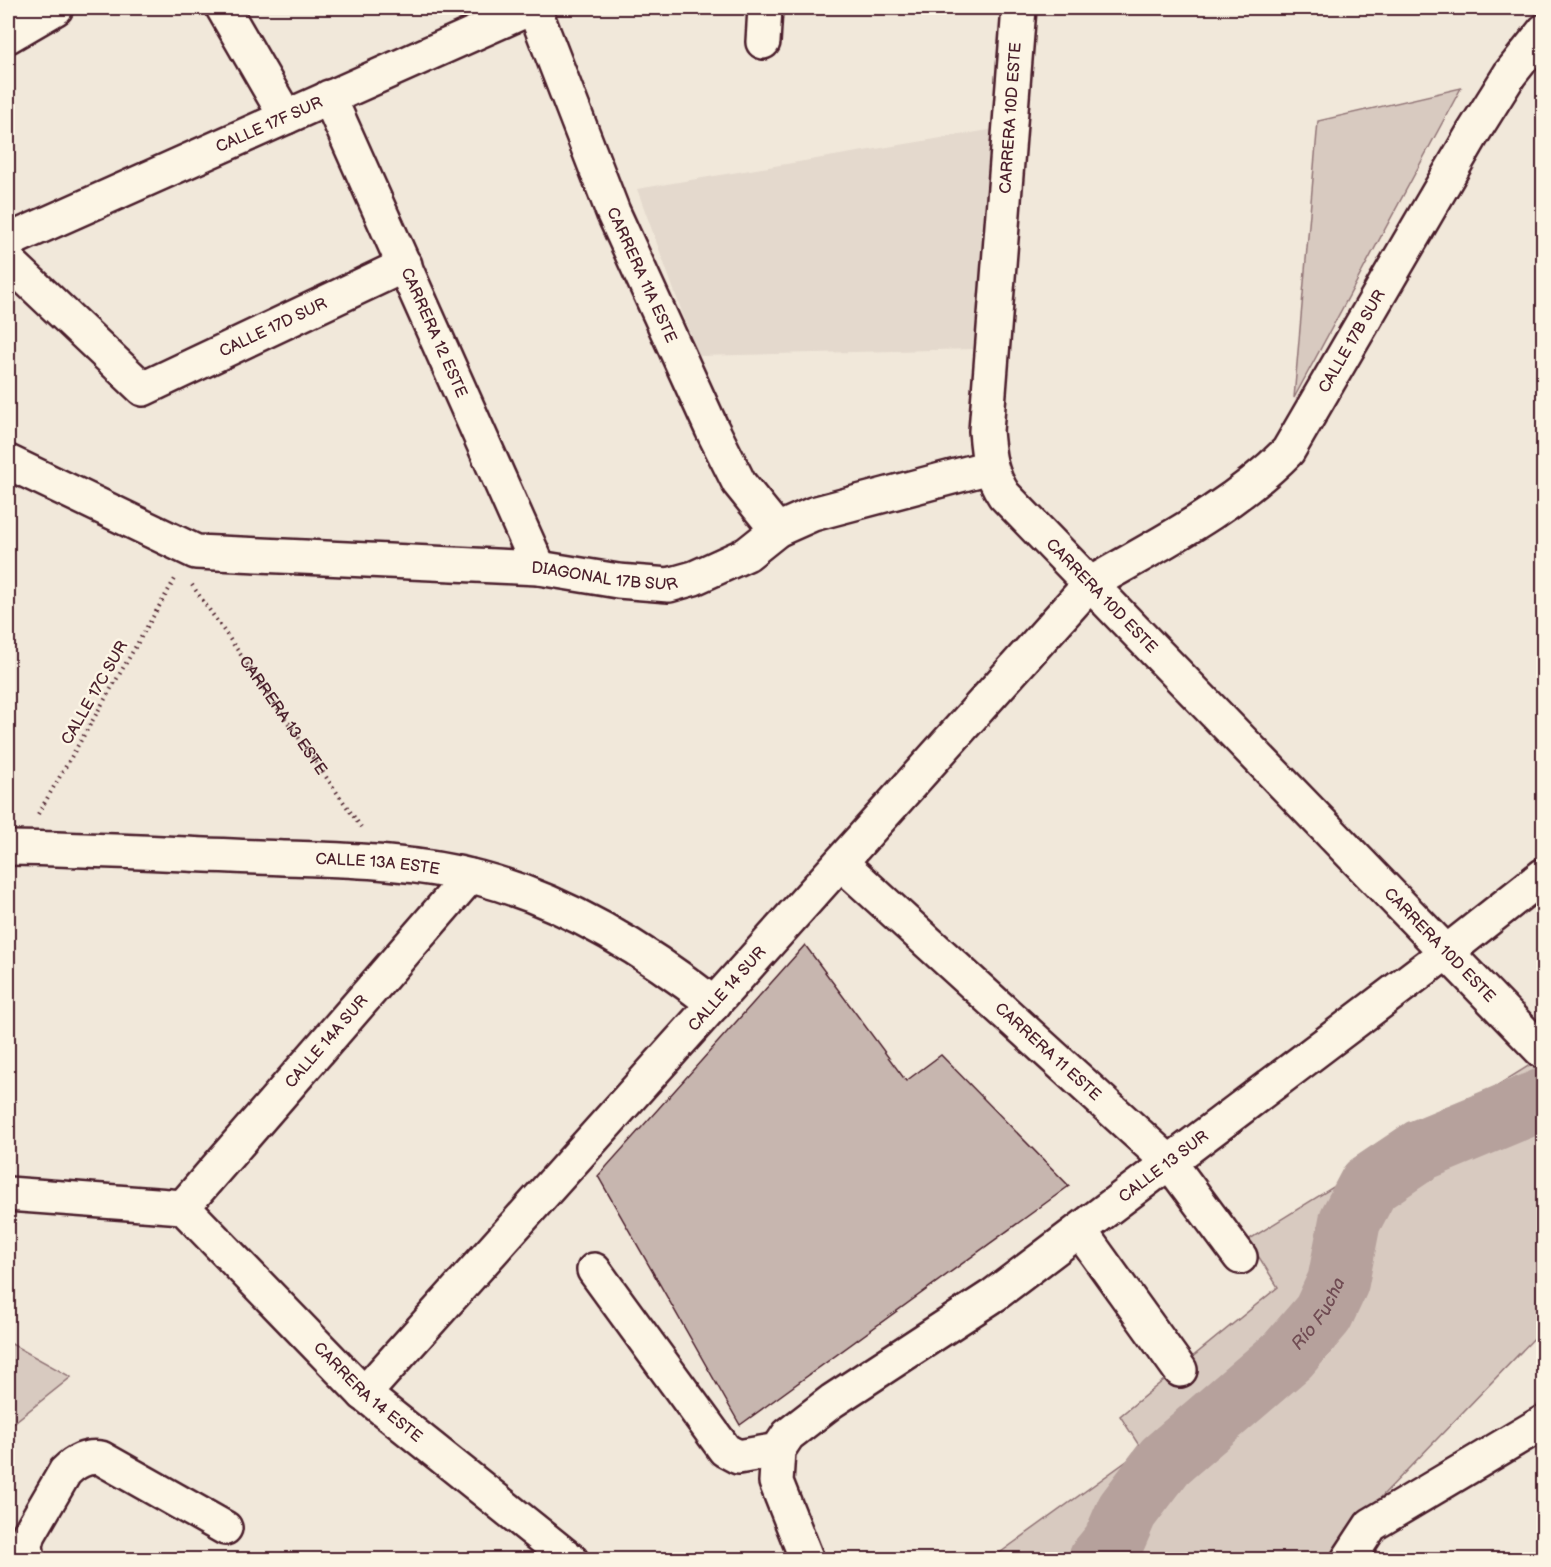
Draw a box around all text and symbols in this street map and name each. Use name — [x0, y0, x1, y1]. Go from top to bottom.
street label: CARRERA 10D ESTE — [996, 42, 1026, 194]
street label: CALLE 17F SUR — [213, 93, 326, 157]
street label: CARRERA 11A ESTE — [603, 204, 681, 346]
street label: CARRERA 12 ESTE — [397, 265, 471, 400]
street label: CALLE 17B SUR — [1314, 286, 1389, 396]
street label: CALLE 17D SUR — [216, 294, 330, 361]
street label: CARRERA 10D ESTE — [1042, 535, 1161, 657]
street label: DIAGONAL 17B SUR — [531, 558, 680, 595]
street label: CALLE 17C SUR — [58, 638, 132, 748]
street label: CARRERA 13 ESTE — [235, 652, 331, 778]
street label: CALLE 13A ESTE — [315, 849, 441, 879]
street label: CARRERA 10D ESTE — [1380, 884, 1499, 1006]
street label: CALLE 14 SUR — [684, 943, 770, 1035]
street label: CALLE 14A SUR — [281, 991, 372, 1092]
street label: CARRERA 11 ESTE — [991, 999, 1105, 1105]
street label: CALLE 13 SUR — [1115, 1127, 1212, 1206]
water label: Río Fucha — [1287, 1274, 1349, 1354]
street label: CARRERA 14 ESTE — [310, 1338, 426, 1446]

